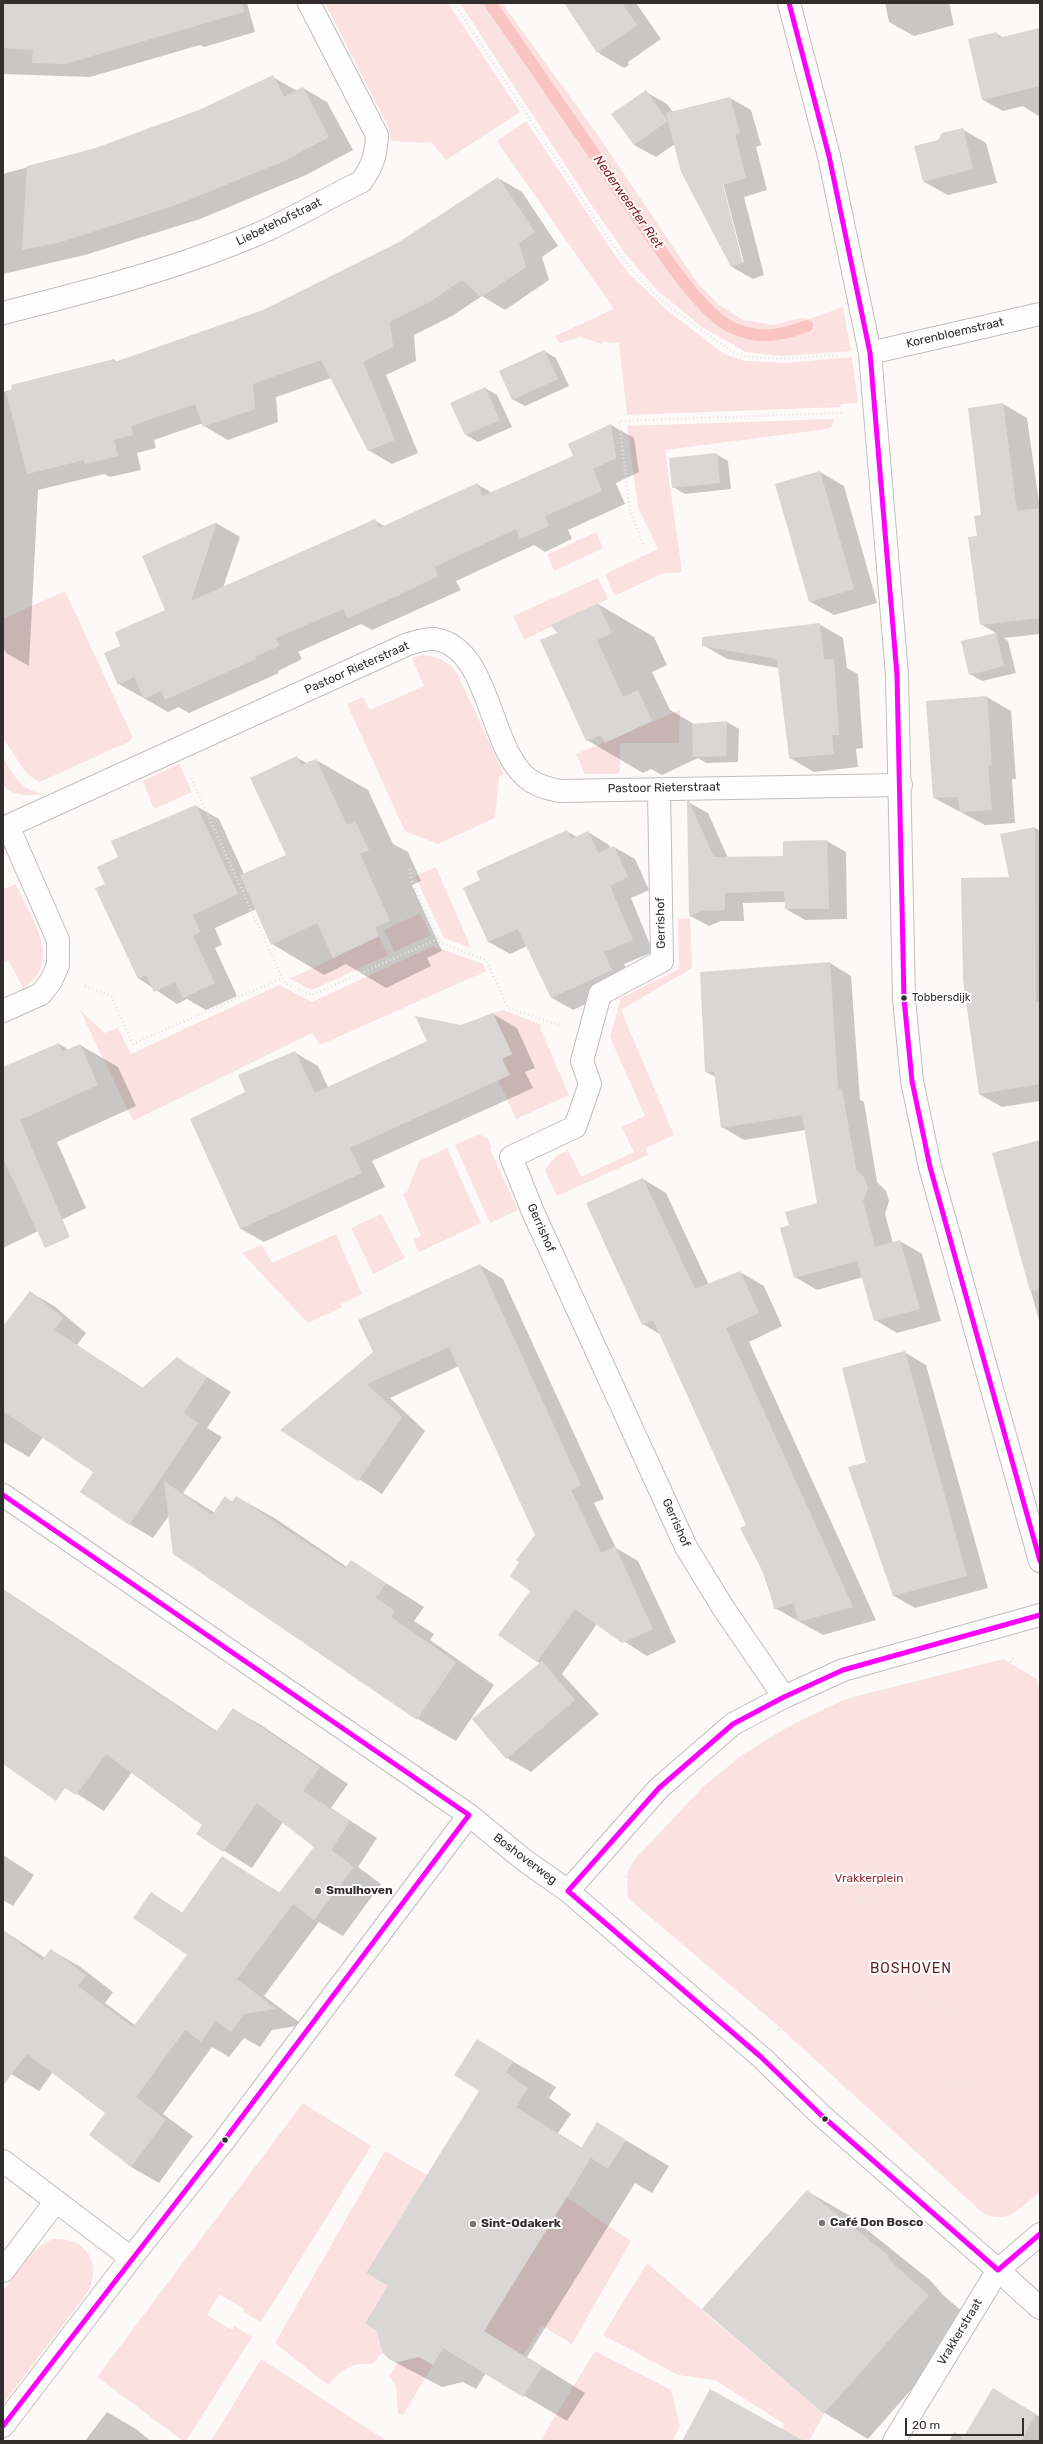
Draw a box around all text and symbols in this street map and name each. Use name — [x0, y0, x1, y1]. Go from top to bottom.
water label: Nederweerter Riet — [590, 152, 666, 252]
street label: Liebetehofstraat — [234, 195, 324, 249]
street label: Korenbloemstraat — [905, 315, 1005, 351]
street label: Pastoor Rieterstraat — [303, 638, 411, 698]
street label: Pastoor Rieterstraat — [607, 780, 721, 796]
street label: Gerrishof — [653, 897, 669, 949]
place label: Tobbersdijk — [912, 991, 970, 1005]
marker: Tobbersdijk — [899, 993, 909, 1003]
street label: Gerrishof — [524, 1201, 558, 1255]
street label: Gerrishof — [659, 1496, 693, 1550]
street label: Boshoverweg — [490, 1830, 560, 1888]
park label: Vrakkerplein — [835, 1872, 903, 1886]
place label: Smulhoven — [326, 1884, 393, 1898]
marker: Smulhoven — [313, 1886, 323, 1896]
district label: BOSHOVEN — [870, 1961, 952, 1977]
unlabelled marker — [820, 2114, 830, 2124]
unlabelled marker — [220, 2135, 230, 2145]
place label: Café Don Bosco — [830, 2216, 923, 2230]
place label: Sint-Odakerk — [481, 2217, 561, 2231]
marker: Café Don Bosco — [817, 2218, 827, 2228]
marker: Sint-Odakerk — [468, 2219, 478, 2229]
street label: Vrakkerstraat — [935, 2296, 985, 2368]
scale bar — [907, 2410, 1026, 2436]
text: 20 m — [912, 2418, 940, 2432]

